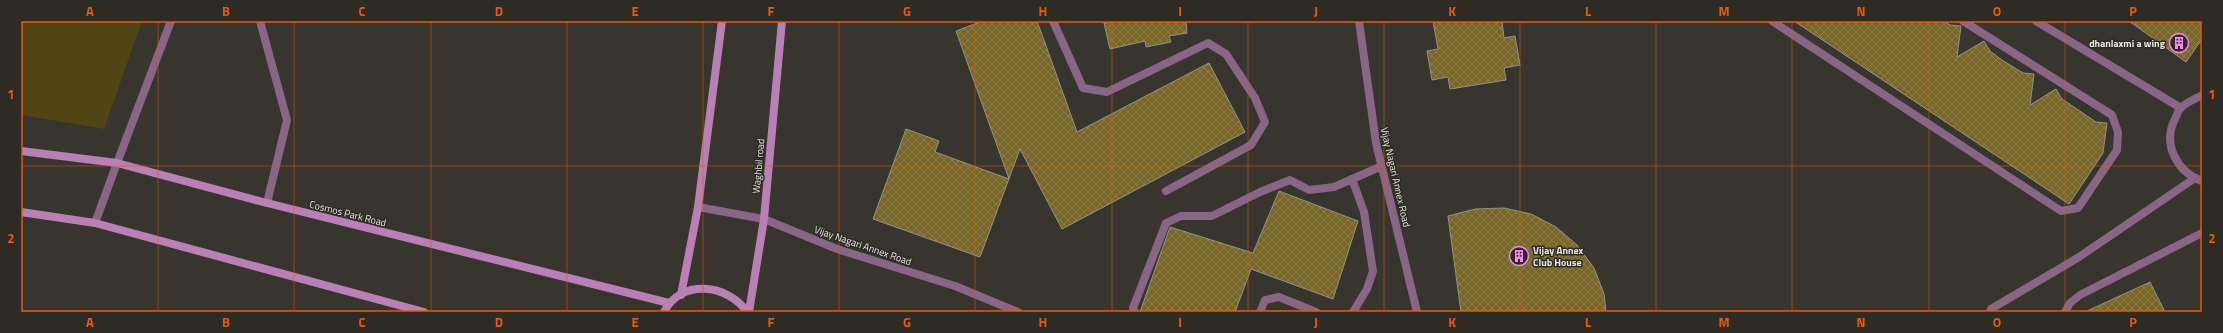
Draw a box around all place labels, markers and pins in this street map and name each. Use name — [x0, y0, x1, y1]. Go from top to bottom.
building icon: dhanlaxmi a wing — [2168, 32, 2190, 54]
place label: dhanlaxmi a wing — [2089, 36, 2166, 51]
place label: Vijay Annex Club House — [1533, 243, 1584, 270]
building icon: Vijay Annex Club House — [1508, 245, 1530, 267]

